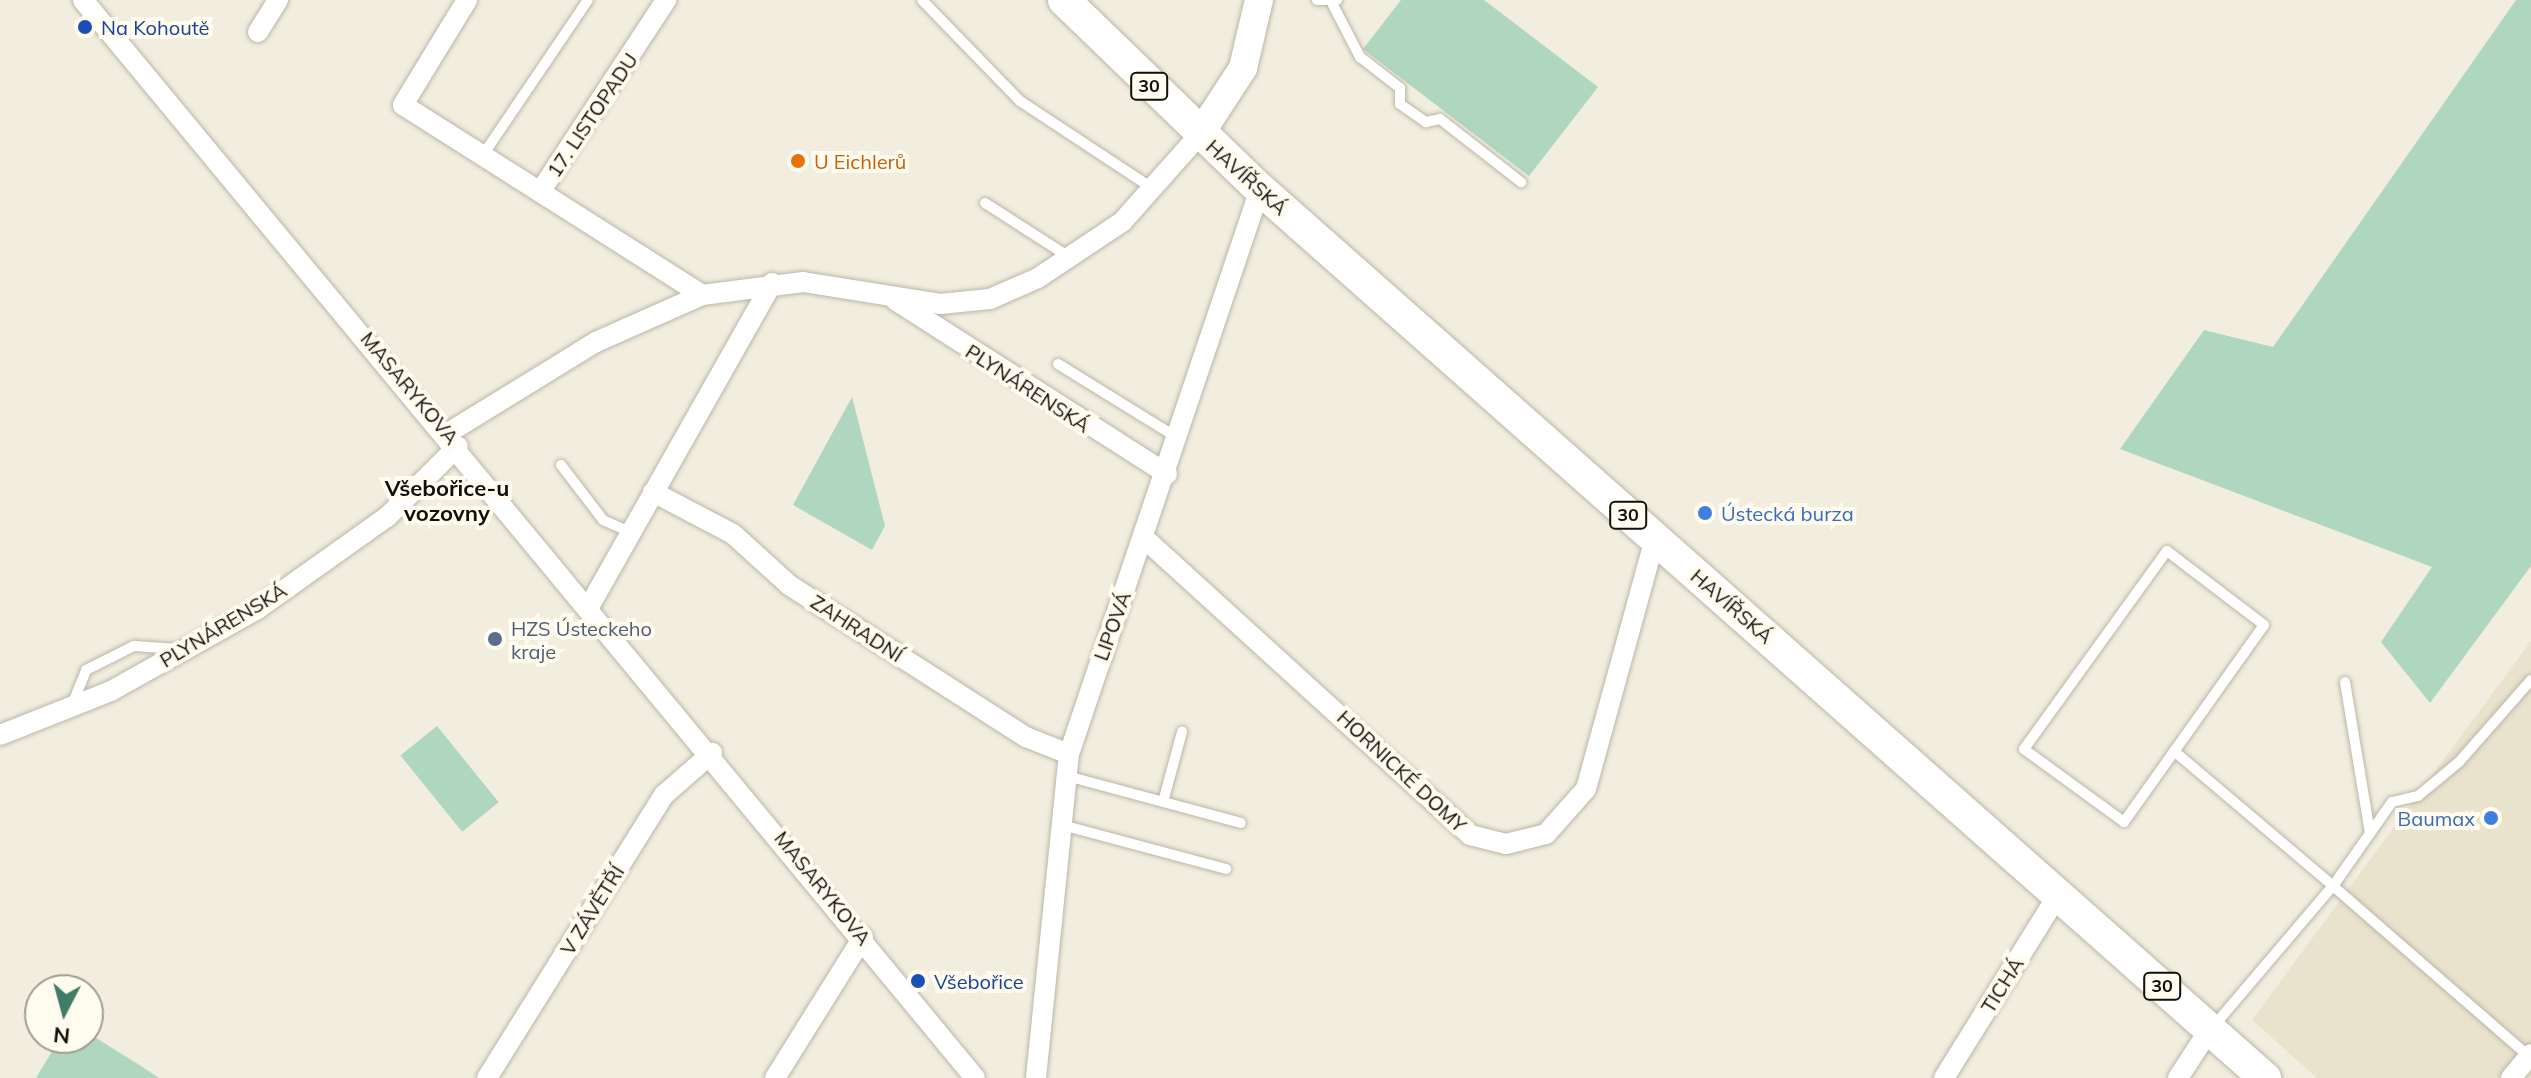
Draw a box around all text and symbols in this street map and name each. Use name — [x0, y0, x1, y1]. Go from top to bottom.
place label: Na Kohoutě — [101, 15, 209, 39]
marker: Na Kohoutě — [76, 18, 94, 36]
street label: 17. LISTOPADU — [542, 48, 642, 182]
road number: 30 — [1129, 72, 1169, 100]
street label: HAVÍŘSKÁ — [1201, 134, 1293, 220]
place label: U Eichlerů — [814, 149, 906, 173]
marker: U Eichlerů — [789, 152, 807, 170]
street label: MASARYKOVA — [356, 327, 464, 449]
street label: PLYNÁRENSKÁ — [961, 339, 1095, 437]
district label: Všebořice-u vozovny — [385, 475, 509, 526]
road number: 30 — [1608, 501, 1648, 529]
place label: Ústecká burza — [1721, 501, 1854, 525]
marker: Ústecká burza — [1696, 504, 1714, 522]
street label: HAVÍŘSKÁ — [1686, 564, 1778, 648]
street label: PLYNÁRENSKÁ — [155, 578, 291, 672]
street label: LIPOVÁ — [1088, 588, 1136, 664]
street label: ZAHRADNÍ — [806, 589, 908, 667]
place label: HZS Ústeckeho kraje — [511, 616, 652, 663]
marker: HZS Ústeckeho kraje — [486, 630, 504, 648]
street label: HORNICKÉ DOMY — [1332, 705, 1472, 837]
place label: Baumax — [2398, 806, 2475, 830]
marker: Baumax — [2482, 809, 2500, 827]
street label: MASARYKOVA — [770, 826, 876, 950]
street label: V ZÁVĚTŘÍ — [555, 861, 629, 959]
street label: TICHÁ — [1976, 953, 2028, 1017]
place label: Všebořice — [934, 969, 1024, 993]
marker: Všebořice — [909, 972, 927, 990]
road number: 30 — [2142, 972, 2182, 1000]
north arrow — [24, 974, 104, 1054]
text: N — [52, 1021, 71, 1051]

